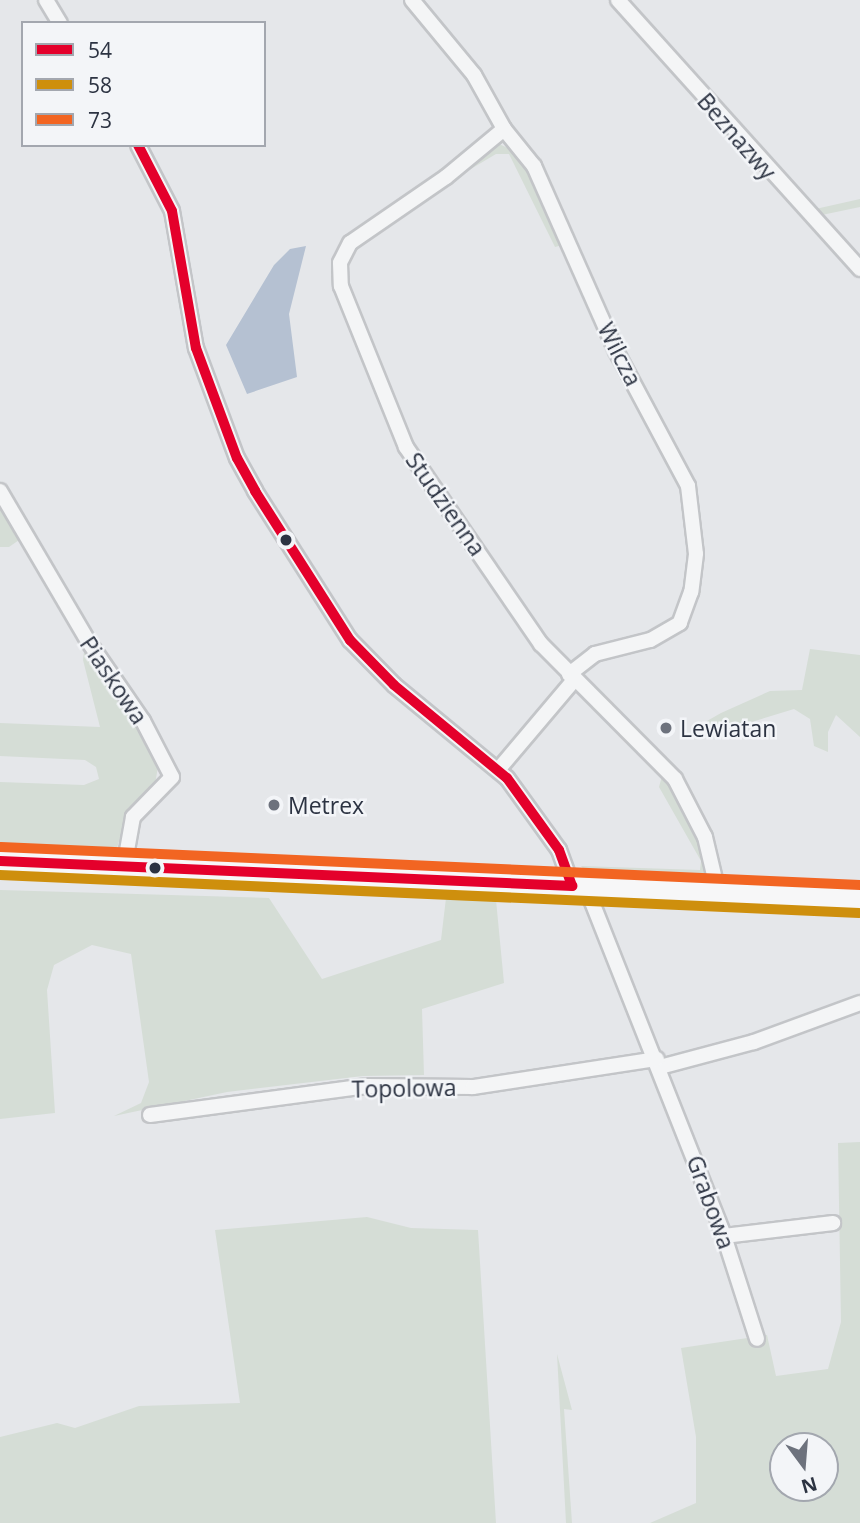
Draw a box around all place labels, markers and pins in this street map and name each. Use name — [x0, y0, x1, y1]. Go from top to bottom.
unlabelled marker — [279, 533, 293, 547]
place label: Lewiatan — [680, 714, 776, 742]
marker: Lewiatan — [658, 720, 674, 736]
place label: Metrex — [288, 791, 364, 819]
marker: Metrex — [266, 797, 282, 813]
unlabelled marker — [148, 861, 162, 875]

